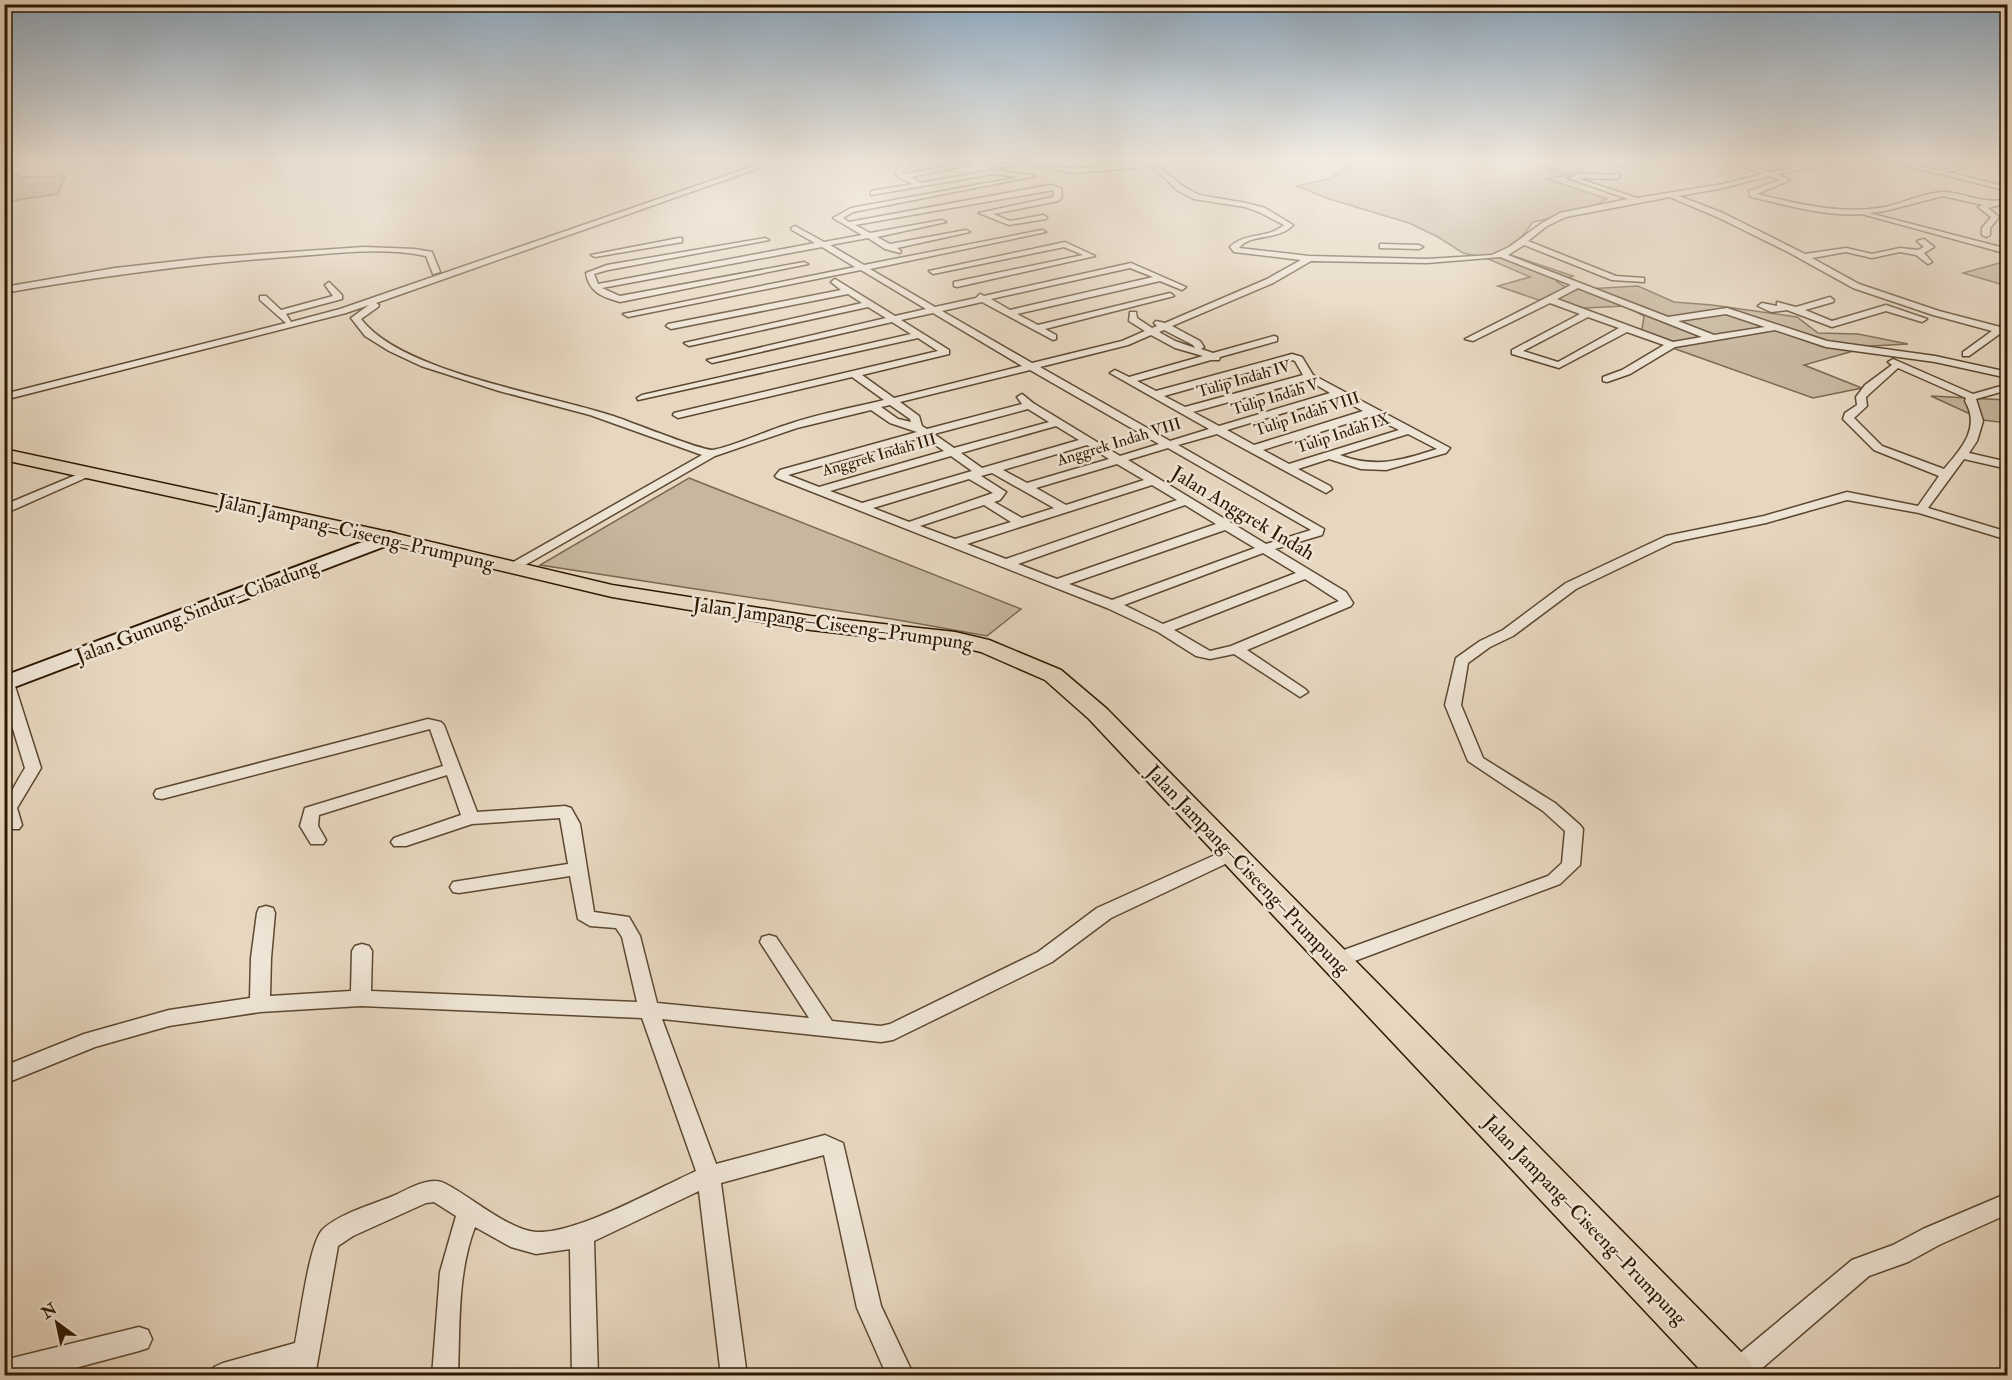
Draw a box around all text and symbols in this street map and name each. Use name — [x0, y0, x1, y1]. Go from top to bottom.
street label: Tulip Indah IV — [1195, 356, 1294, 403]
street label: Tulip Indah V — [1229, 374, 1322, 421]
street label: Tulip Indah VIII — [1252, 388, 1363, 441]
street label: Tulip Indah IX — [1293, 408, 1394, 459]
street label: Anggrek Indah VIII — [1053, 414, 1184, 471]
street label: Anggrek Indah III — [819, 429, 939, 481]
street label: Jalan Anggrek Indah — [1166, 460, 1320, 566]
street label: Jalan Jampang–Ciseeng–Prumpung — [214, 488, 498, 577]
street label: Jalan Gunung Sindur–Cibadung — [71, 553, 323, 669]
street label: Jalan Jampang–Ciseeng–Prumpung — [690, 592, 976, 657]
street label: Jalan Jampang–Ciseeng–Prumpung — [1139, 759, 1356, 982]
street label: Jalan Jampang–Ciseeng–Prumpung — [1476, 1109, 1693, 1332]
north arrow — [27, 1293, 87, 1353]
text: N — [37, 1299, 61, 1324]

